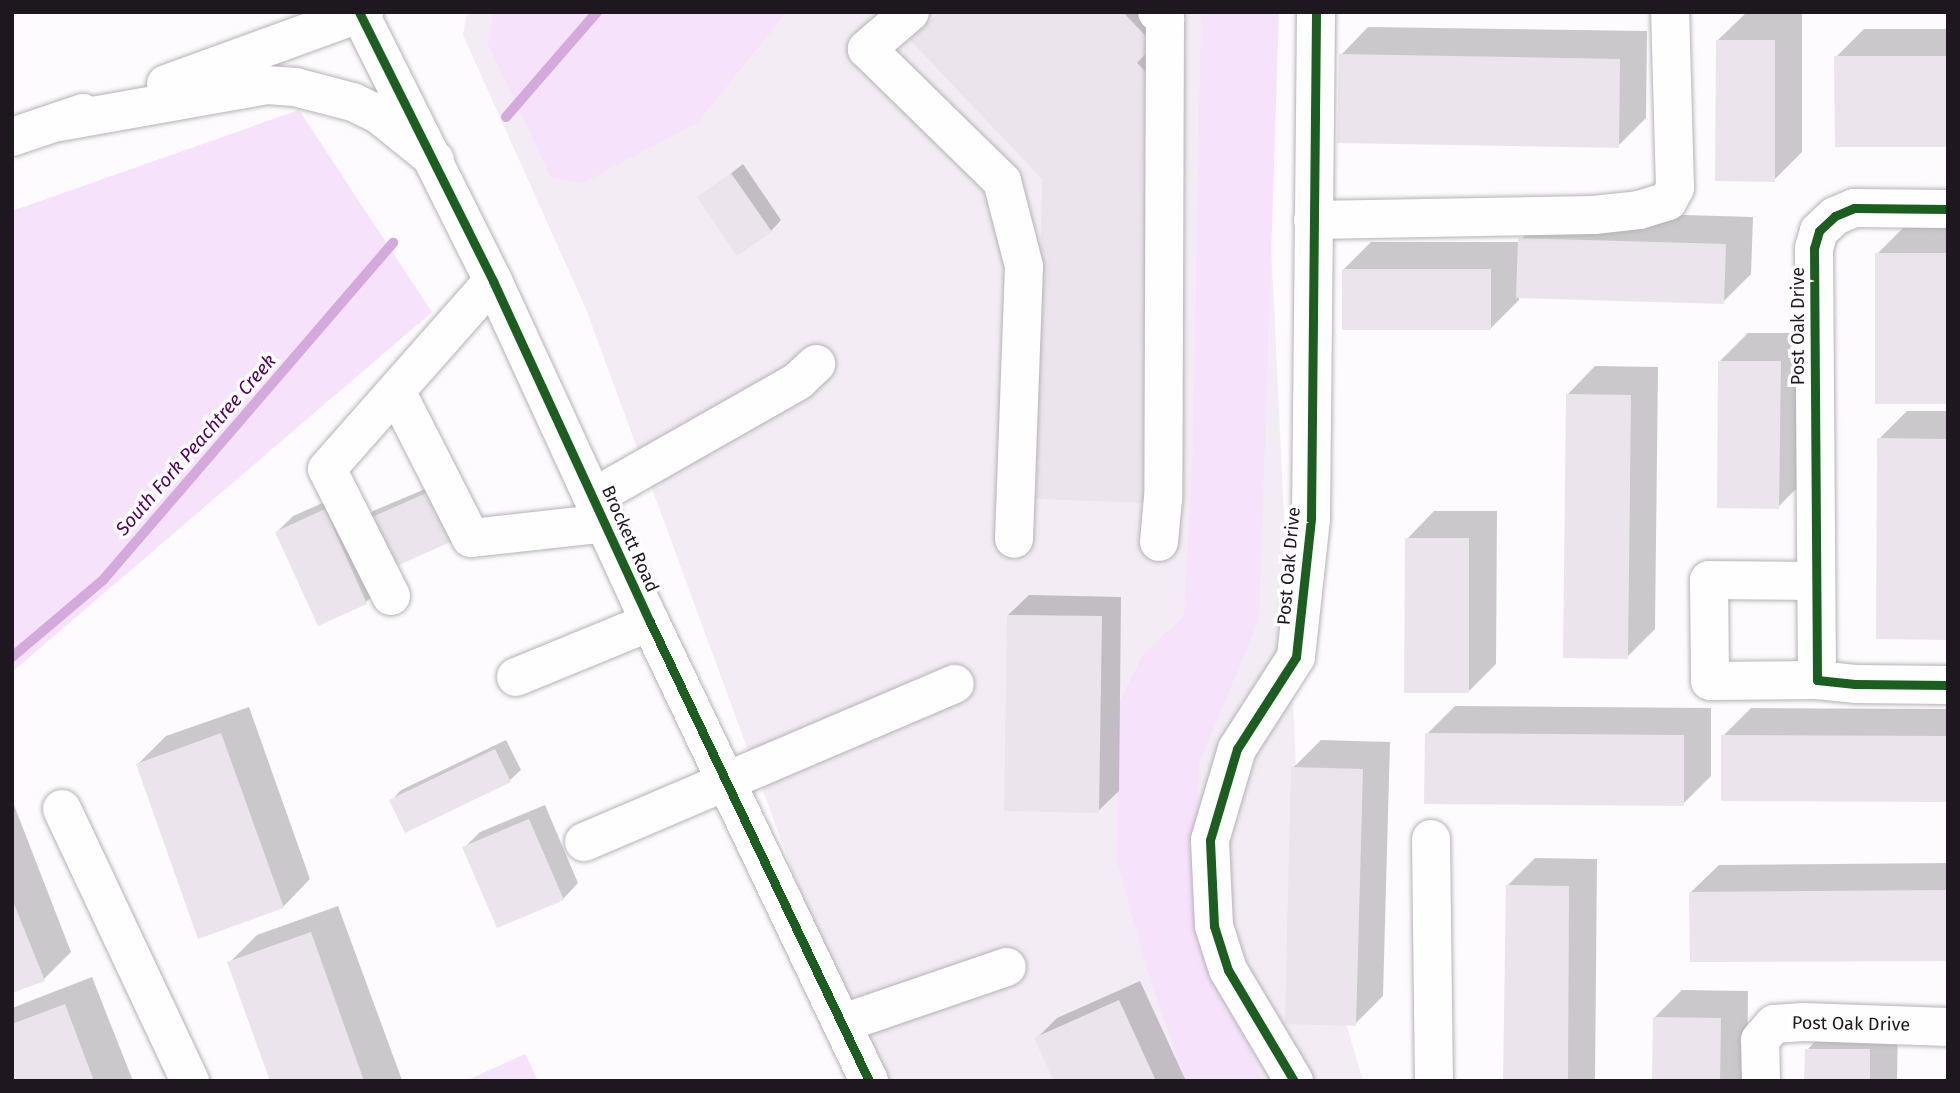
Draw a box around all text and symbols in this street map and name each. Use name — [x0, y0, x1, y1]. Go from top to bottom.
street label: Post Oak Drive — [1787, 267, 1809, 385]
water label: South Fork Peachtree Creek — [111, 350, 281, 540]
street label: Brockett Road — [597, 482, 663, 596]
street label: Post Oak Drive — [1273, 506, 1305, 626]
street label: Post Oak Drive — [1792, 1012, 1910, 1036]

